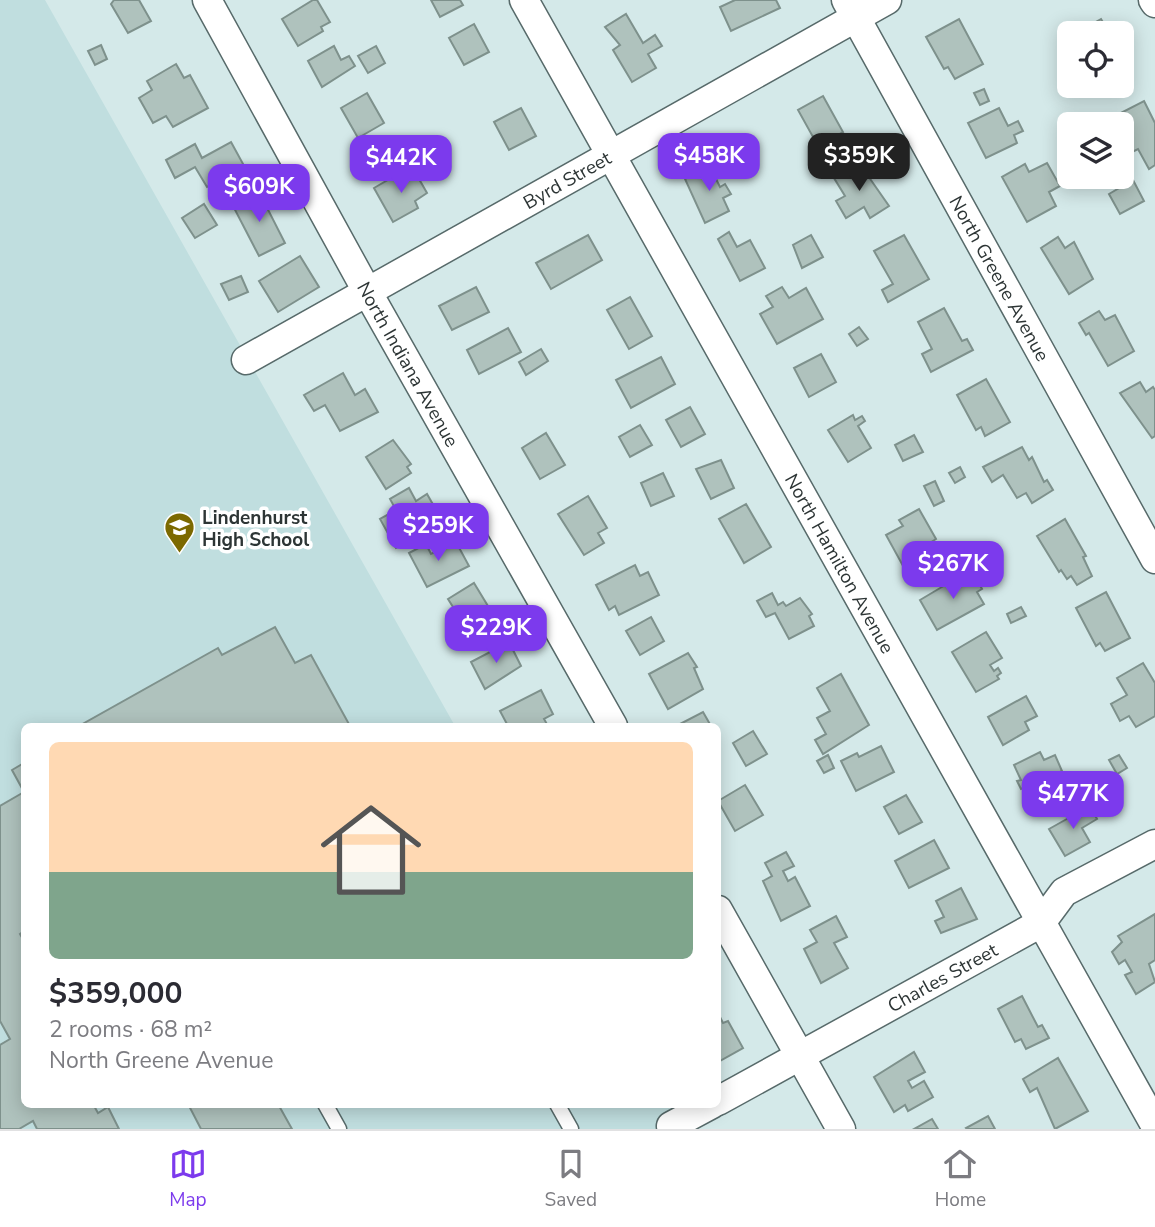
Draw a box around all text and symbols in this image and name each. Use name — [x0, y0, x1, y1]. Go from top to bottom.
map controls — [1057, 21, 1134, 189]
button: locate — [1057, 21, 1134, 98]
button: layers — [1057, 112, 1134, 189]
pin: $458K — [660, 134, 758, 193]
pin: $359K — [810, 134, 908, 193]
pin: $442K — [352, 136, 450, 195]
text: $458K — [674, 140, 744, 171]
text: $359K — [824, 140, 894, 171]
text: $442K — [366, 142, 436, 173]
street label: Byrd Street — [519, 145, 616, 216]
pin: $609K — [210, 164, 308, 224]
text: $609K — [224, 171, 294, 202]
street label: North Greene Avenue — [943, 191, 1055, 366]
street label: North Indiana Avenue — [350, 277, 464, 452]
street label: North Hamilton Avenue — [778, 469, 900, 659]
pin: $259K — [389, 504, 487, 563]
place label: Lindenhurst High School — [202, 505, 309, 553]
text: $259K — [403, 510, 473, 541]
school or university icon: Lindenhurst High School — [162, 511, 196, 555]
pin: $267K — [904, 542, 1002, 601]
text: $267K — [918, 548, 988, 579]
pin: $229K — [447, 606, 545, 665]
text: $229K — [461, 612, 531, 643]
pin: $477K — [1024, 772, 1122, 831]
text: $477K — [1038, 778, 1108, 809]
icon: home — [308, 787, 434, 913]
street label: Charles Street — [883, 937, 1003, 1019]
text: $359,000 — [49, 973, 182, 1014]
text: 2 rooms · 68 m² — [49, 1014, 212, 1045]
text: North Greene Avenue — [49, 1045, 273, 1076]
tab: Map — [169, 1145, 207, 1213]
tab: Saved — [545, 1145, 597, 1213]
tab: Home — [935, 1145, 986, 1213]

